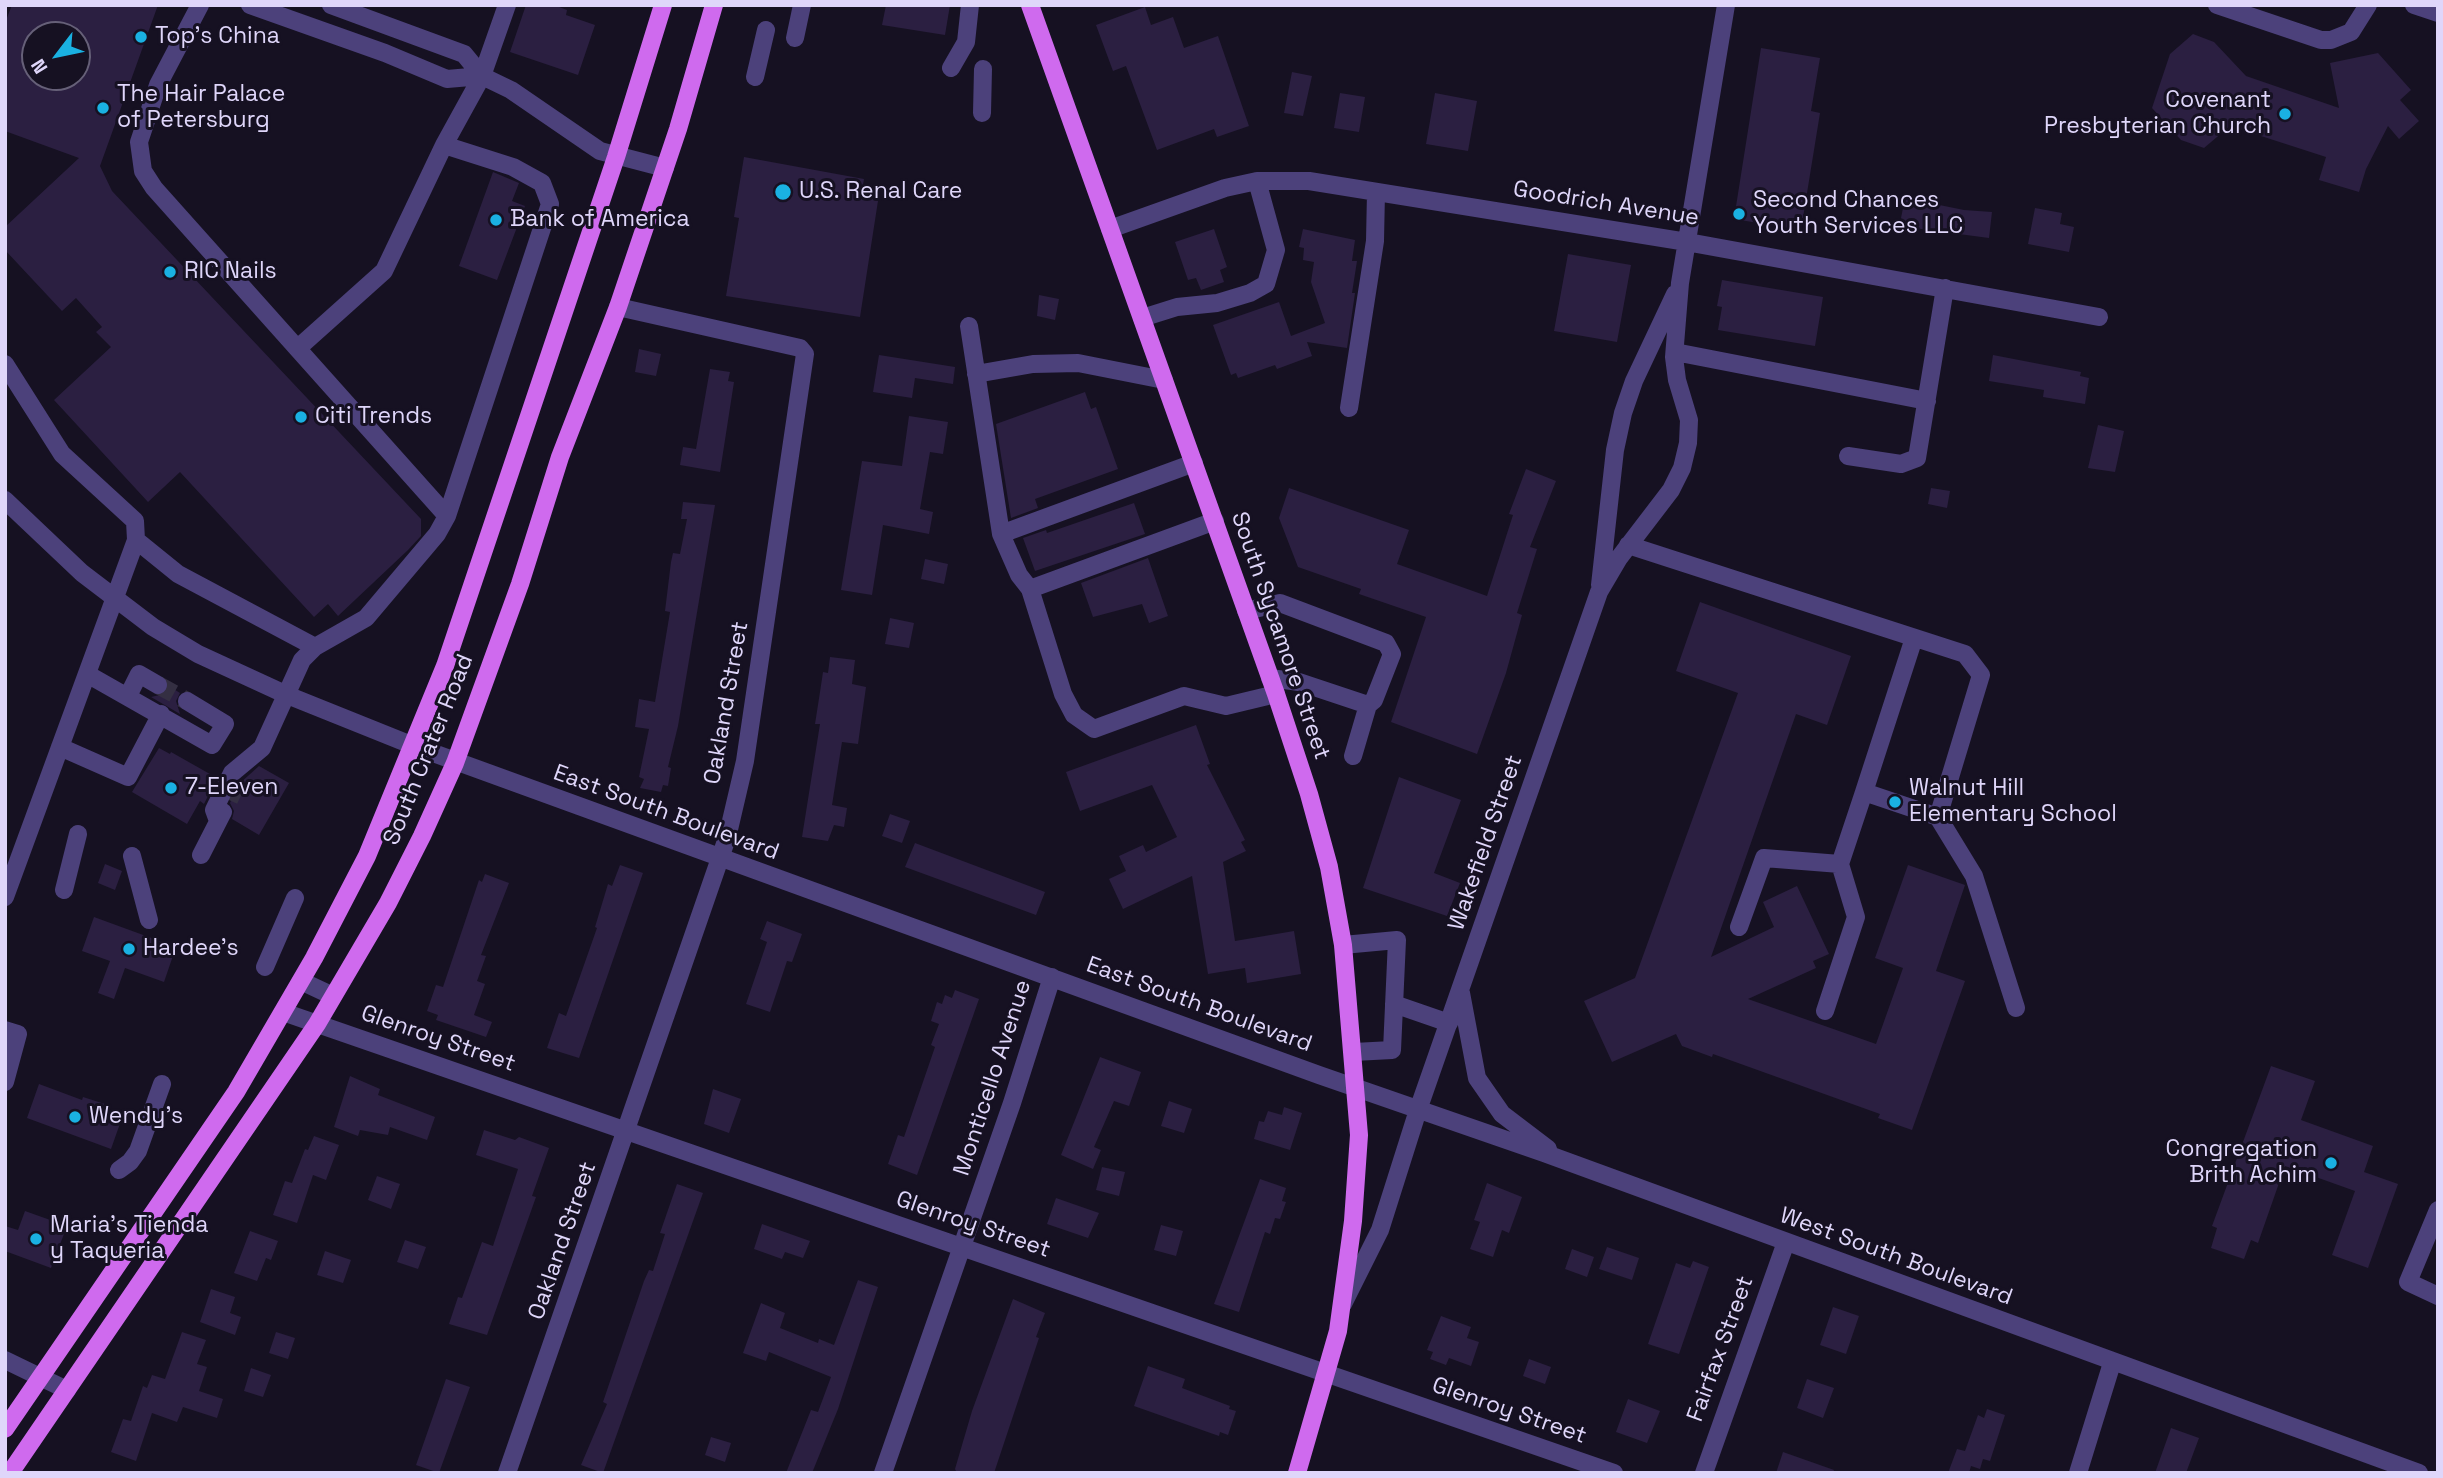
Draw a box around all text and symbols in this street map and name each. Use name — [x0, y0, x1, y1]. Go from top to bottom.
north arrow — [21, 21, 91, 91]
place label: Top’s China — [155, 23, 280, 51]
marker: Top’s China — [133, 29, 149, 45]
text: N — [25, 54, 53, 78]
place label: The Hair Palace of Petersburg — [117, 81, 285, 135]
place label: Covenant Presbyterian Church — [2044, 87, 2271, 141]
marker: The Hair Palace of Petersburg — [95, 100, 111, 116]
marker: Covenant Presbyterian Church — [2277, 106, 2293, 122]
street label: Goodrich Avenue — [1511, 176, 1701, 232]
place label: U.S. Renal Care — [799, 178, 962, 206]
marker: U.S. Renal Care — [773, 182, 793, 202]
place label: Second Chances Youth Services LLC — [1753, 187, 1963, 241]
place label: Bank of America — [510, 206, 690, 234]
marker: Second Chances Youth Services LLC — [1731, 206, 1747, 222]
marker: Bank of America — [488, 212, 504, 228]
place label: RIC Nails — [184, 258, 277, 286]
marker: RIC Nails — [162, 264, 178, 280]
place label: Citi Trends — [315, 403, 432, 431]
marker: Citi Trends — [293, 409, 309, 425]
street label: South Sycamore Street — [1225, 508, 1335, 764]
street label: Oakland Street — [699, 619, 755, 787]
street label: South Crater Road — [378, 651, 480, 849]
street label: Wakefield Street — [1443, 752, 1529, 934]
street label: East South Boulevard — [549, 759, 783, 867]
place label: 7-Eleven — [185, 774, 278, 802]
place label: Walnut Hill Elementary School — [1909, 775, 2117, 829]
marker: 7-Eleven — [163, 780, 179, 796]
marker: Walnut Hill Elementary School — [1887, 794, 1903, 810]
place label: Hardee's — [143, 935, 239, 963]
marker: Hardee's — [121, 941, 137, 957]
street label: East South Boulevard — [1082, 951, 1316, 1059]
street label: Monticello Avenue — [948, 977, 1038, 1179]
street label: Glenroy Street — [357, 1000, 519, 1078]
place label: Wendy's — [89, 1103, 183, 1131]
marker: Wendy's — [67, 1109, 83, 1125]
place label: Congregation Brith Achim — [2165, 1136, 2317, 1190]
marker: Congregation Brith Achim — [2323, 1155, 2339, 1171]
street label: Oakland Street — [523, 1159, 603, 1323]
street label: Glenroy Street — [892, 1186, 1054, 1264]
street label: West South Boulevard — [1776, 1202, 2016, 1312]
place label: Maria's Tienda y Taqueria — [50, 1212, 208, 1266]
marker: Maria's Tienda y Taqueria — [28, 1231, 44, 1247]
street label: Fairfax Street — [1682, 1272, 1760, 1426]
street label: Glenroy Street — [1428, 1372, 1590, 1450]

